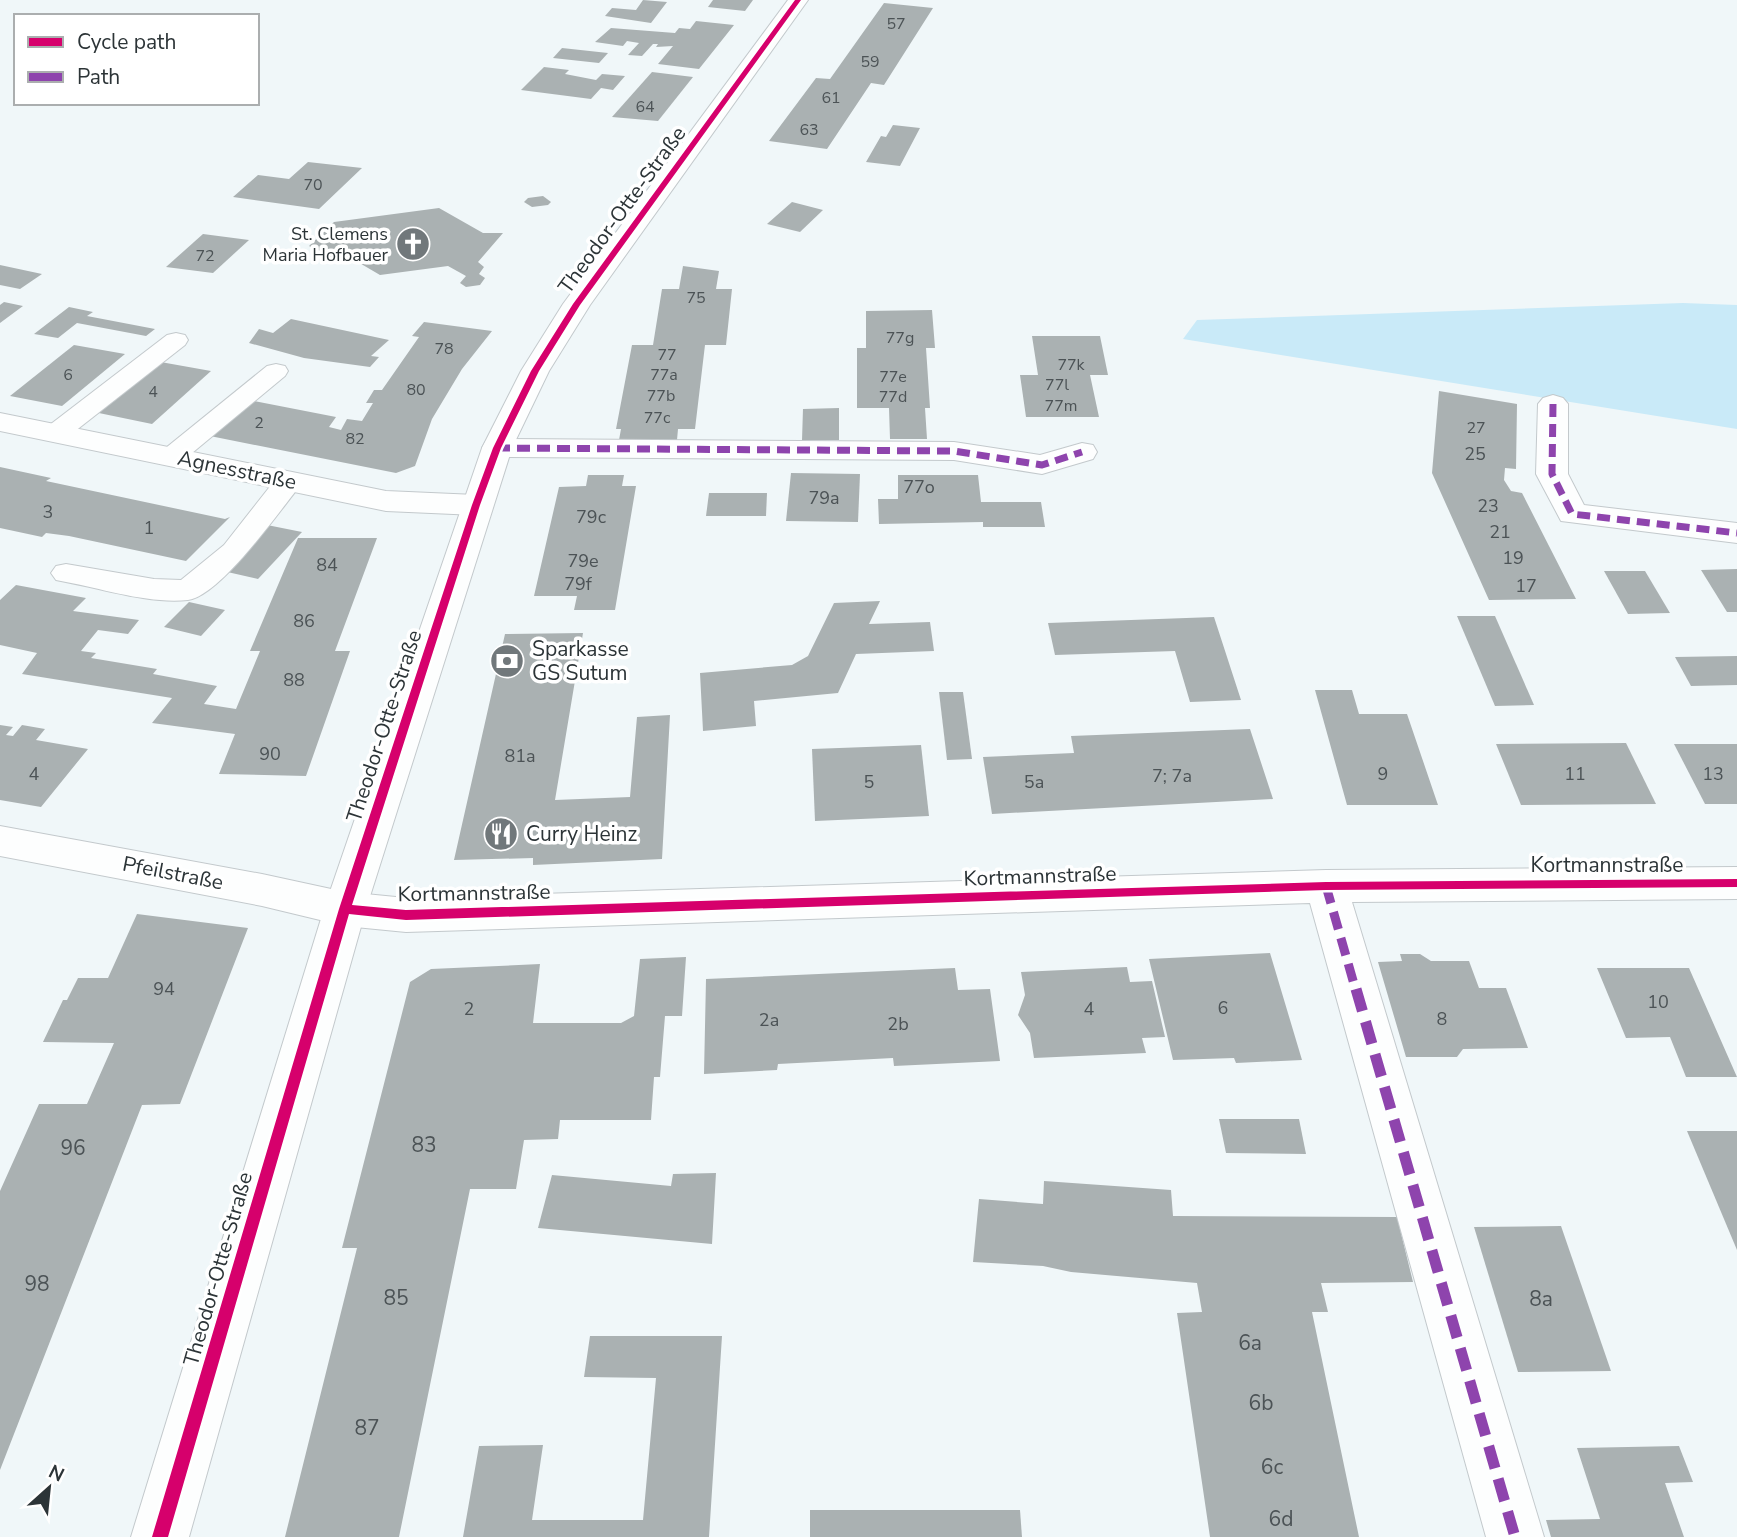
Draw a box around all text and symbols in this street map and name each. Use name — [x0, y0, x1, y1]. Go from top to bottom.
house number: 57 — [886, 13, 906, 35]
legend — [14, 14, 259, 105]
text: Cycle path — [77, 28, 176, 56]
house number: 59 — [860, 51, 880, 73]
text: Path — [77, 63, 120, 91]
house number: 61 — [821, 87, 841, 109]
house number: 64 — [635, 96, 655, 118]
house number: 63 — [799, 119, 819, 141]
street label: Theodor-Otte-Straße — [552, 121, 692, 299]
house number: 70 — [303, 174, 323, 196]
place label: St. Clemens Maria Hofbauer — [263, 222, 389, 267]
church icon: St. Clemens Maria Hofbauer — [394, 225, 432, 263]
house number: 72 — [195, 245, 215, 267]
house number: 75 — [686, 287, 706, 309]
house number: 77g — [886, 327, 914, 349]
house number: 78 — [434, 338, 454, 360]
house number: 77 — [657, 344, 677, 366]
house number: 77k — [1057, 354, 1086, 376]
house number: 6 — [63, 364, 73, 386]
house number: 77a — [650, 364, 678, 386]
house number: 77e — [879, 366, 907, 388]
house number: 77l — [1045, 374, 1069, 396]
house number: 80 — [406, 379, 426, 401]
house number: 4 — [148, 381, 158, 403]
house number: 77b — [647, 385, 675, 407]
house number: 77d — [879, 386, 907, 408]
house number: 77m — [1045, 395, 1077, 417]
house number: 77c — [644, 407, 671, 429]
house number: 2 — [254, 412, 264, 434]
house number: 27 — [1466, 417, 1486, 439]
house number: 82 — [345, 428, 365, 450]
house number: 25 — [1464, 442, 1486, 466]
street label: Agnesstraße — [175, 444, 299, 496]
house number: 77o — [903, 475, 935, 499]
house number: 79a — [808, 486, 840, 510]
house number: 23 — [1477, 494, 1499, 518]
house number: 3 — [43, 500, 53, 524]
house number: 79c — [576, 505, 606, 529]
house number: 1 — [144, 516, 154, 540]
house number: 21 — [1489, 520, 1511, 544]
house number: 19 — [1502, 546, 1524, 570]
house number: 79e — [567, 549, 599, 573]
house number: 84 — [316, 553, 338, 577]
house number: 79f — [564, 572, 593, 596]
house number: 17 — [1515, 574, 1537, 598]
house number: 86 — [293, 609, 315, 633]
street label: Theodor-Otte-Straße — [340, 626, 428, 826]
place label: Sparkasse GS Sutum — [532, 635, 629, 687]
bank icon: Sparkasse GS Sutum — [488, 642, 526, 680]
house number: 88 — [283, 668, 305, 692]
house number: 90 — [259, 742, 281, 766]
house number: 81a — [504, 744, 536, 768]
house number: 4 — [29, 762, 40, 786]
house number: 9 — [1378, 762, 1388, 786]
house number: 11 — [1564, 762, 1586, 786]
house number: 13 — [1702, 762, 1724, 786]
house number: 7; 7a — [1152, 764, 1192, 788]
house number: 5 — [864, 770, 874, 794]
house number: 5a — [1024, 770, 1044, 794]
restaurant icon: Curry Heinz — [482, 815, 520, 853]
place label: Curry Heinz — [526, 820, 637, 848]
street label: Pfeilstraße — [120, 850, 226, 896]
street label: Kortmannstraße — [1531, 851, 1683, 879]
street label: Kortmannstraße — [963, 859, 1117, 893]
street label: Kortmannstraße — [397, 878, 551, 908]
house number: 94 — [153, 977, 175, 1001]
house number: 10 — [1647, 990, 1669, 1014]
house number: 6 — [1218, 996, 1228, 1020]
house number: 2 — [464, 997, 474, 1021]
house number: 4 — [1084, 997, 1095, 1021]
house number: 8 — [1437, 1007, 1447, 1031]
house number: 2a — [759, 1008, 779, 1032]
house number: 2b — [887, 1012, 909, 1036]
house number: 83 — [411, 1131, 437, 1159]
house number: 96 — [60, 1134, 86, 1162]
street label: Theodor-Otte-Straße — [177, 1169, 259, 1369]
house number: 98 — [24, 1270, 50, 1298]
house number: 85 — [383, 1284, 409, 1312]
house number: 8a — [1529, 1285, 1553, 1313]
house number: 6a — [1238, 1329, 1262, 1357]
house number: 6b — [1249, 1389, 1273, 1417]
house number: 87 — [354, 1414, 380, 1442]
north arrow — [14, 1453, 84, 1523]
house number: 6c — [1261, 1453, 1283, 1481]
text: N — [44, 1459, 69, 1489]
house number: 6d — [1269, 1505, 1293, 1533]

